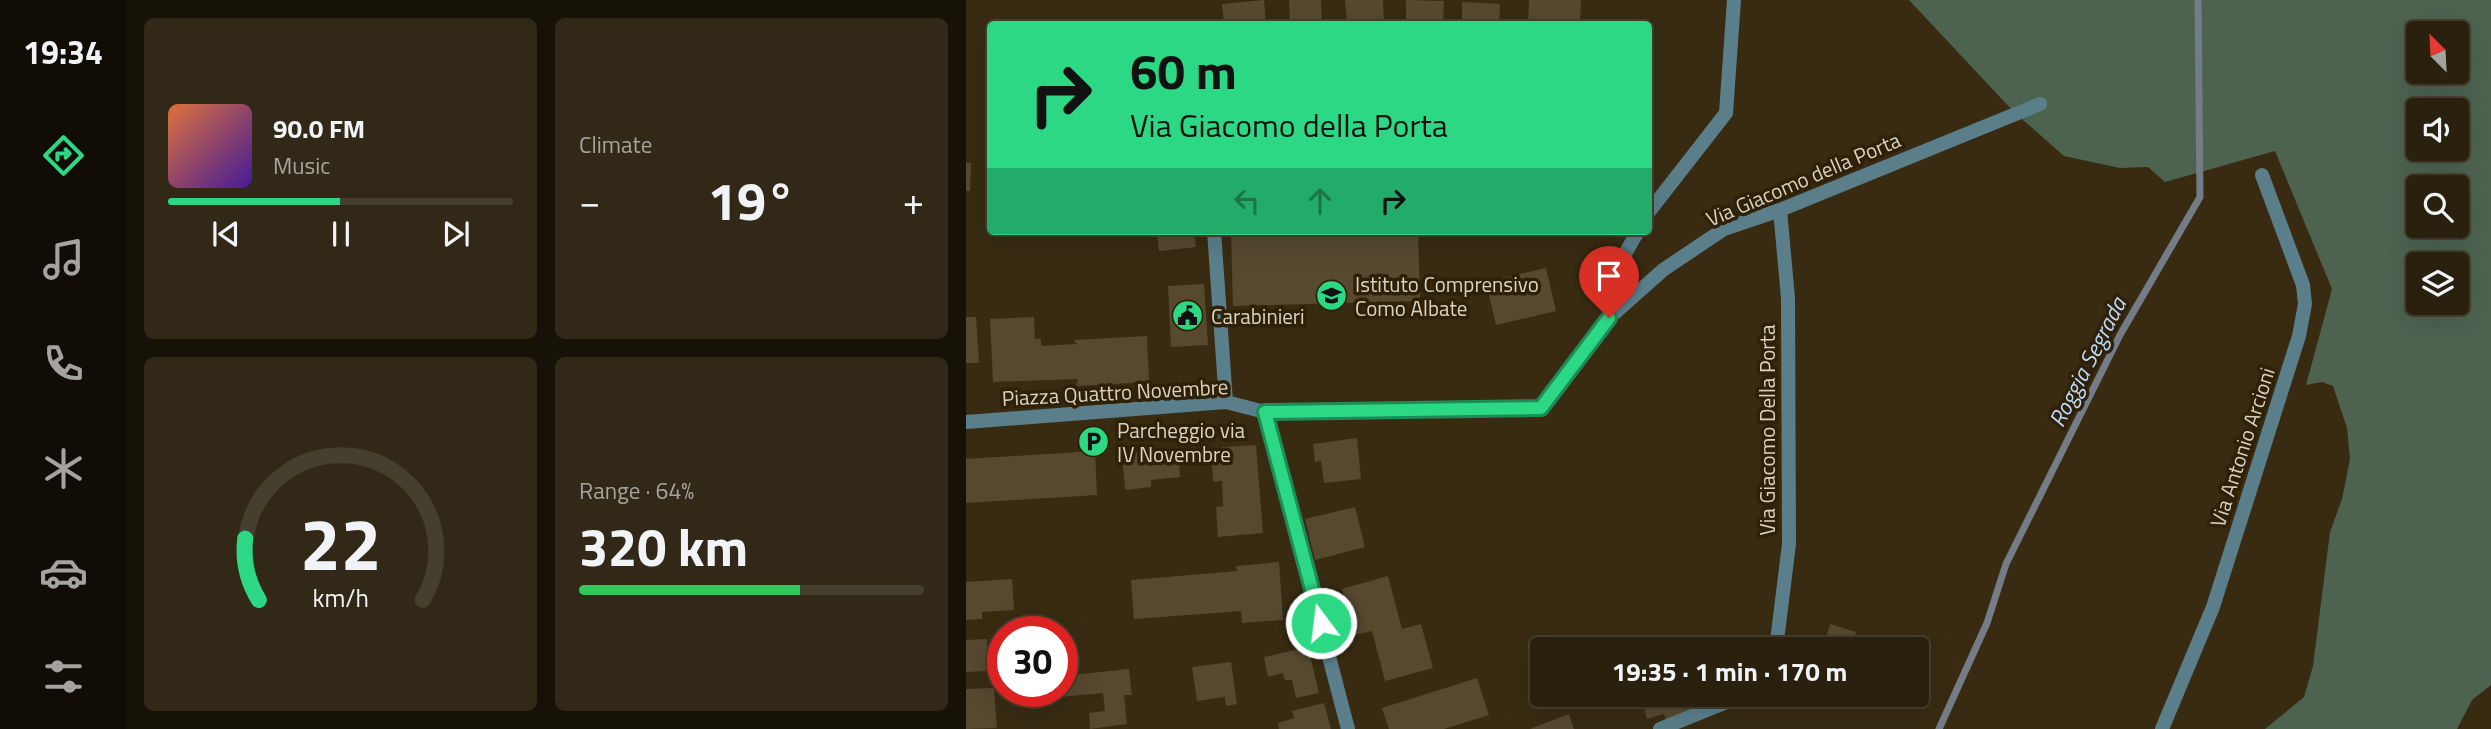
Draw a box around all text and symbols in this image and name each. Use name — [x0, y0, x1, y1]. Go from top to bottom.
north arrow — [2406, 21, 2469, 84]
map controls — [2406, 21, 2469, 315]
text: 19:34 — [23, 28, 103, 76]
text: 60 m — [1130, 33, 1237, 108]
icon: right — [1015, 49, 1106, 140]
button: sound — [2406, 98, 2469, 161]
text: Via Giacomo della Porta — [1130, 101, 1448, 149]
text: 90.0 FM — [273, 109, 365, 148]
street label: Via Giacomo della Porta — [1701, 123, 1906, 234]
text: Climate — [579, 127, 652, 162]
icon: directions — [39, 131, 88, 180]
text: Music — [273, 148, 330, 183]
text: 19° — [708, 161, 795, 240]
text: − — [579, 172, 600, 230]
text: + — [903, 172, 924, 230]
button: search — [2406, 175, 2469, 238]
icon: left — [1228, 182, 1266, 220]
icon: ahead — [1301, 182, 1339, 220]
icon: right — [1374, 182, 1412, 220]
icon: previous — [207, 215, 245, 253]
icon: pause — [322, 215, 360, 253]
icon: next — [437, 215, 475, 253]
icon: music — [39, 235, 88, 284]
pin — [1579, 246, 1639, 318]
button: layers — [2406, 252, 2469, 315]
icon: arrive — [1590, 257, 1628, 295]
place label: Istituto Comprensivo Como Albate — [1355, 268, 1539, 324]
school or university icon: Istituto Comprensivo Como Albate — [1315, 279, 1349, 313]
water label: Roggia Segrada — [2039, 290, 2135, 433]
public building icon: Carabinieri — [1171, 299, 1205, 333]
place label: Carabinieri — [1211, 300, 1305, 332]
street label: Via Giacomo Della Porta — [1751, 324, 1783, 536]
icon: phone — [39, 339, 88, 388]
street label: Via Antonio Arcioni — [2201, 363, 2283, 531]
street label: Piazza Quattro Novembre — [1001, 370, 1229, 414]
place label: Parcheggio via IV Novembre — [1117, 414, 1246, 470]
parking icon: Parcheggio via IV Novembre — [1077, 425, 1111, 459]
icon: climate — [39, 444, 88, 493]
text: Range · 64% — [579, 473, 694, 508]
text: 22 — [300, 488, 381, 598]
text: 320 km — [579, 507, 748, 586]
icon: car — [39, 548, 88, 597]
text: km/h — [312, 579, 369, 617]
position arrow — [1284, 586, 1358, 660]
speed limit sign: 30 — [987, 616, 1078, 707]
icon: filters — [39, 652, 88, 701]
text: 19:35 · 1 min · 170 m — [1612, 652, 1847, 691]

